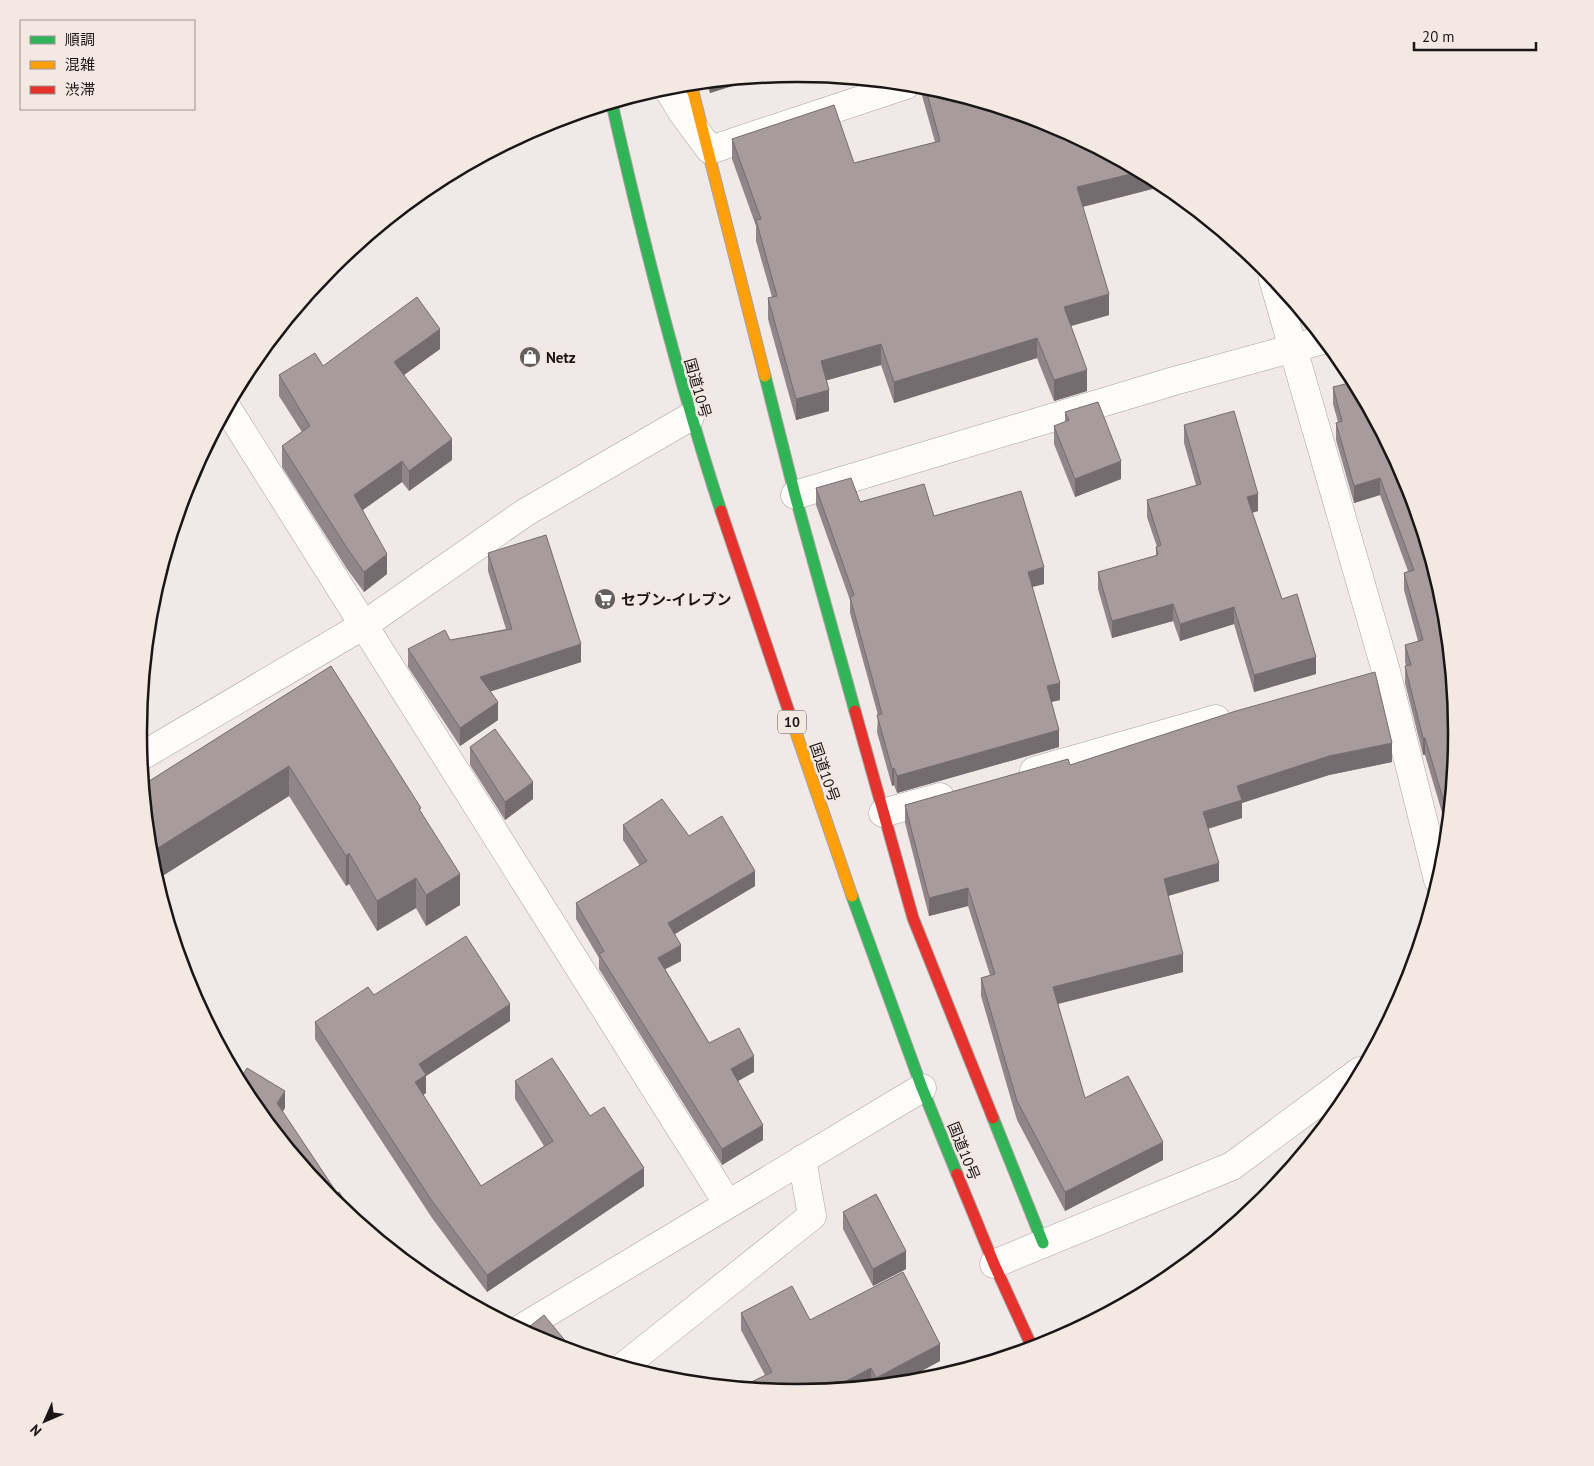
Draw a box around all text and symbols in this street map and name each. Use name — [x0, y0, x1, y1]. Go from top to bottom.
legend — [20, 20, 195, 110]
scale bar — [1414, 20, 1536, 52]
text: 20 m — [1422, 27, 1455, 46]
text: 順調 — [65, 30, 95, 49]
text: 混雑 — [65, 55, 95, 74]
text: 渋滞 — [65, 80, 95, 99]
shop icon: Netz — [518, 345, 542, 369]
place label: Netz — [546, 348, 576, 367]
street label: 国道10号 — [680, 356, 716, 420]
supermarket icon: セブン-イレブン — [593, 587, 617, 611]
place label: セブン-イレブン — [621, 590, 731, 609]
road number: 10 — [778, 710, 806, 734]
street label: 国道10号 — [806, 740, 844, 804]
street label: 国道10号 — [944, 1119, 984, 1183]
north arrow — [20, 1396, 70, 1446]
text: N — [26, 1421, 45, 1440]

